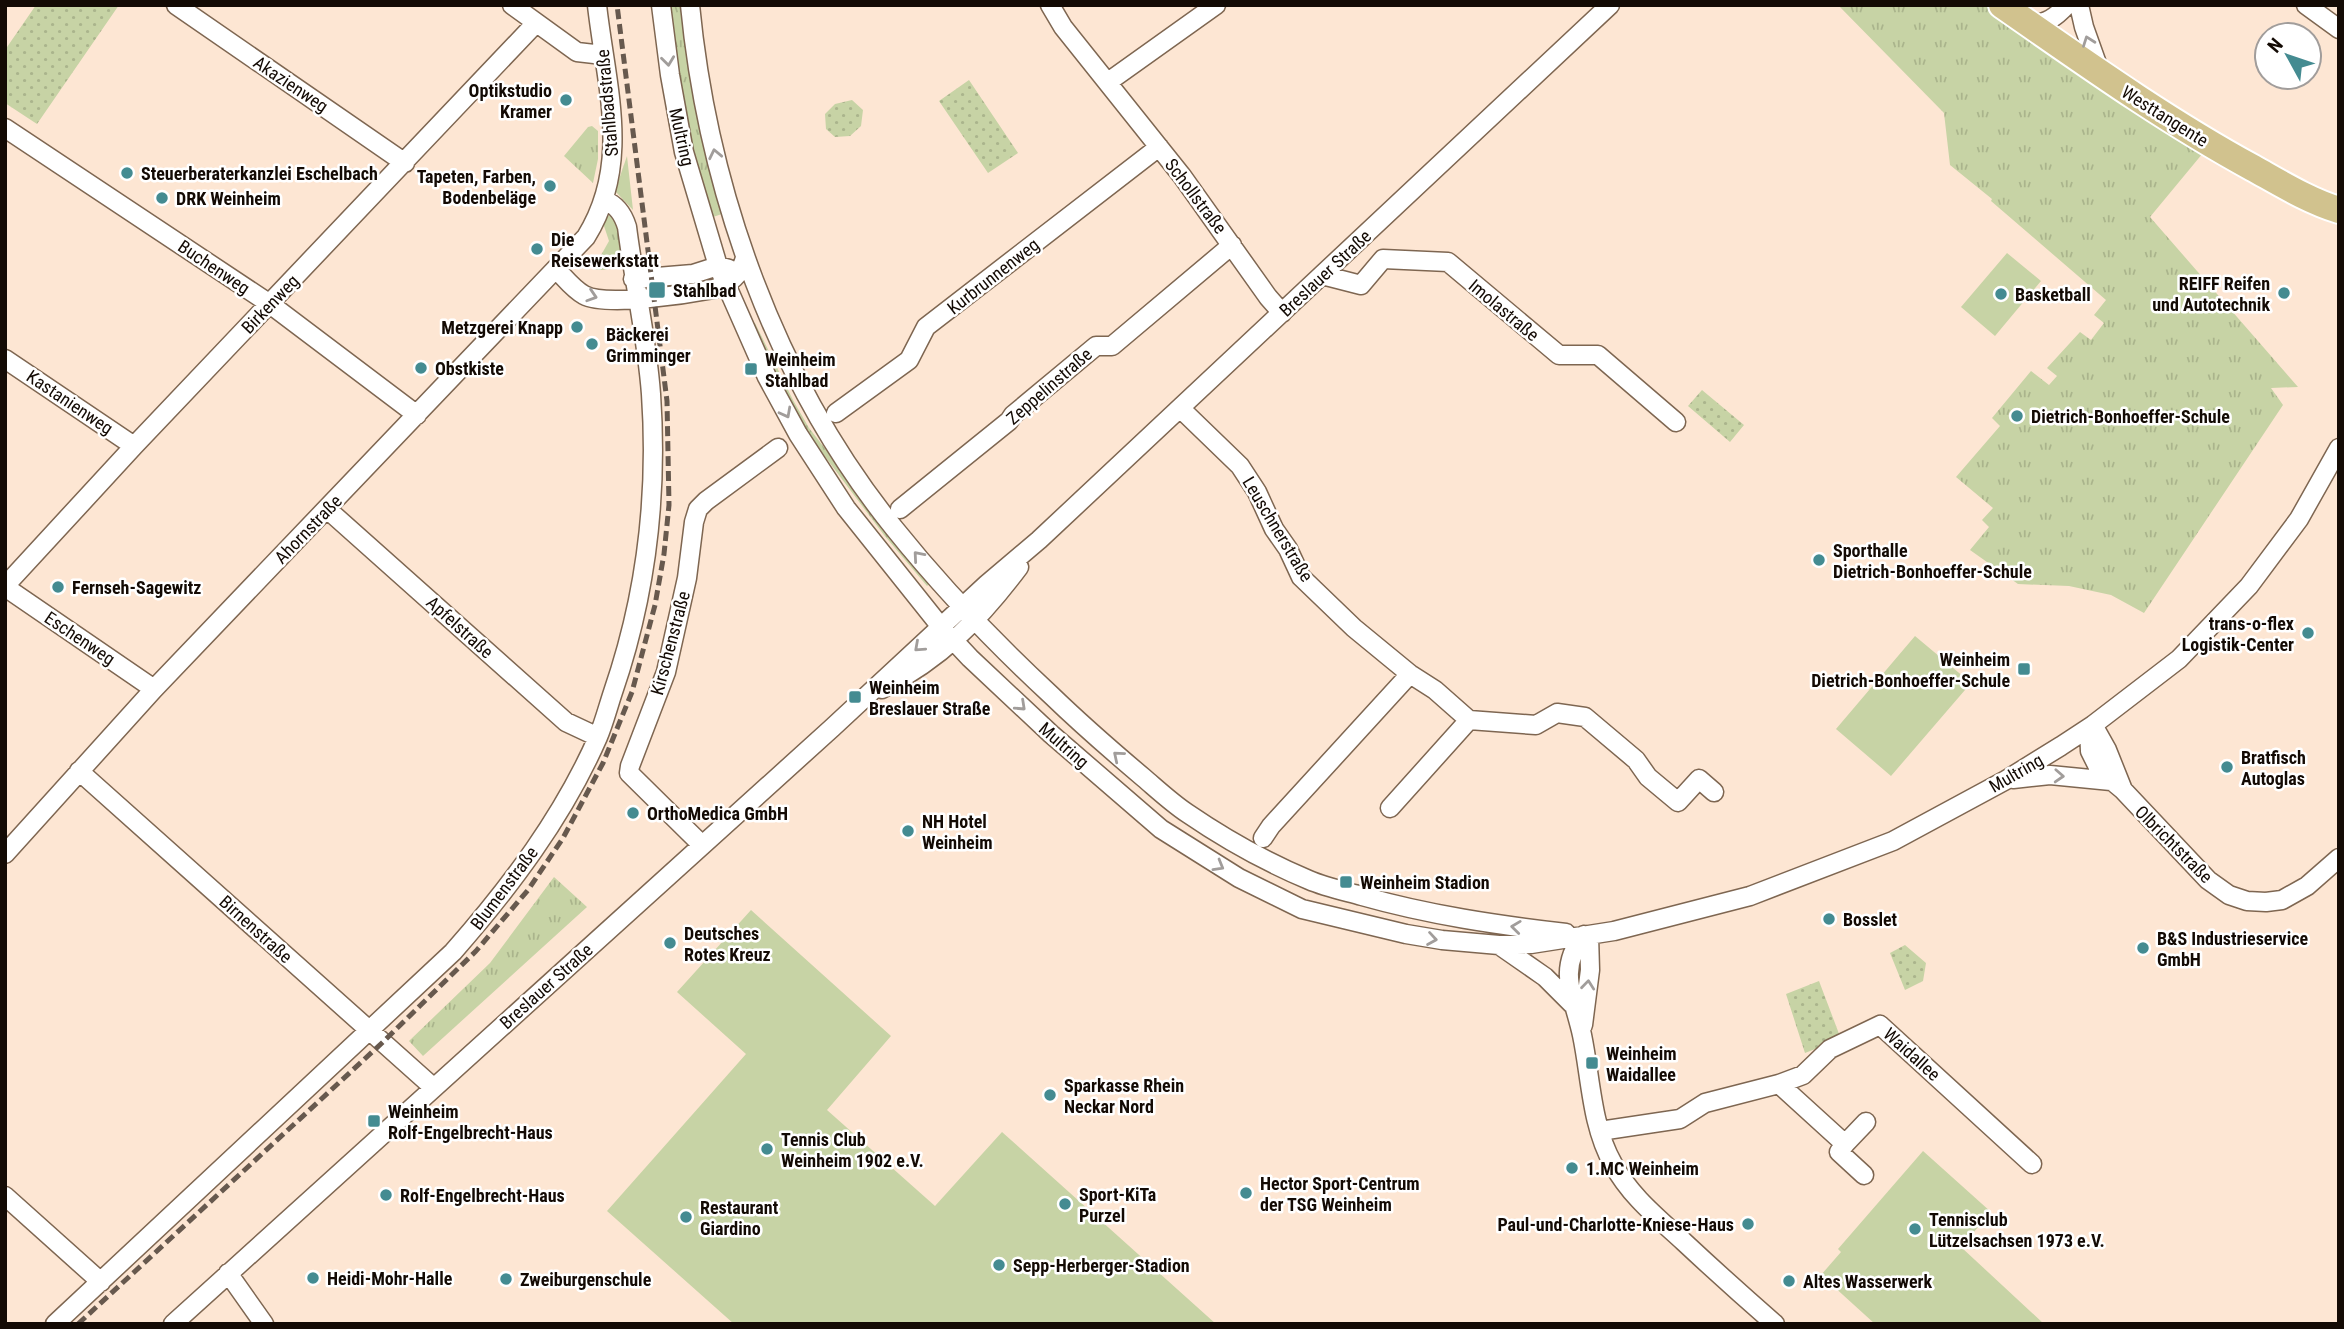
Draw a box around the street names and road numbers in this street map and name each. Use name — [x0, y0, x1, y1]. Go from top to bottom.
street label: Stahlbadstraße — [592, 48, 622, 158]
street label: Akazienweg — [250, 51, 332, 117]
street label: Westtangente — [2118, 81, 2212, 151]
street label: Multring — [665, 106, 699, 168]
street label: Schollstraße — [1161, 154, 1231, 238]
street label: Breslauer Straße — [1275, 225, 1375, 321]
street label: Kurbrunnenweg — [943, 234, 1043, 318]
street label: Buchenweg — [174, 235, 254, 299]
street label: Birkenweg — [237, 270, 303, 338]
street label: Imolastraße — [1465, 275, 1543, 345]
street label: Zeppelinstraße — [1002, 343, 1096, 429]
street label: Kastanienweg — [23, 365, 117, 439]
street label: Leuschnerstraße — [1238, 473, 1318, 585]
street label: Ahornstraße — [270, 490, 346, 568]
street label: Kirschenstraße — [646, 589, 694, 697]
street label: Apfelstraße — [422, 592, 498, 662]
street label: Eschenweg — [41, 607, 119, 669]
street label: Multring — [1035, 718, 1093, 772]
street label: Multring — [1985, 749, 2047, 797]
street label: Olbrichtstraße — [2131, 801, 2217, 887]
street label: Blumenstraße — [466, 842, 542, 934]
street label: Birnenstraße — [215, 891, 297, 967]
street label: Breslauer Straße — [495, 939, 597, 1033]
street label: Waidallee — [1879, 1023, 1945, 1085]

